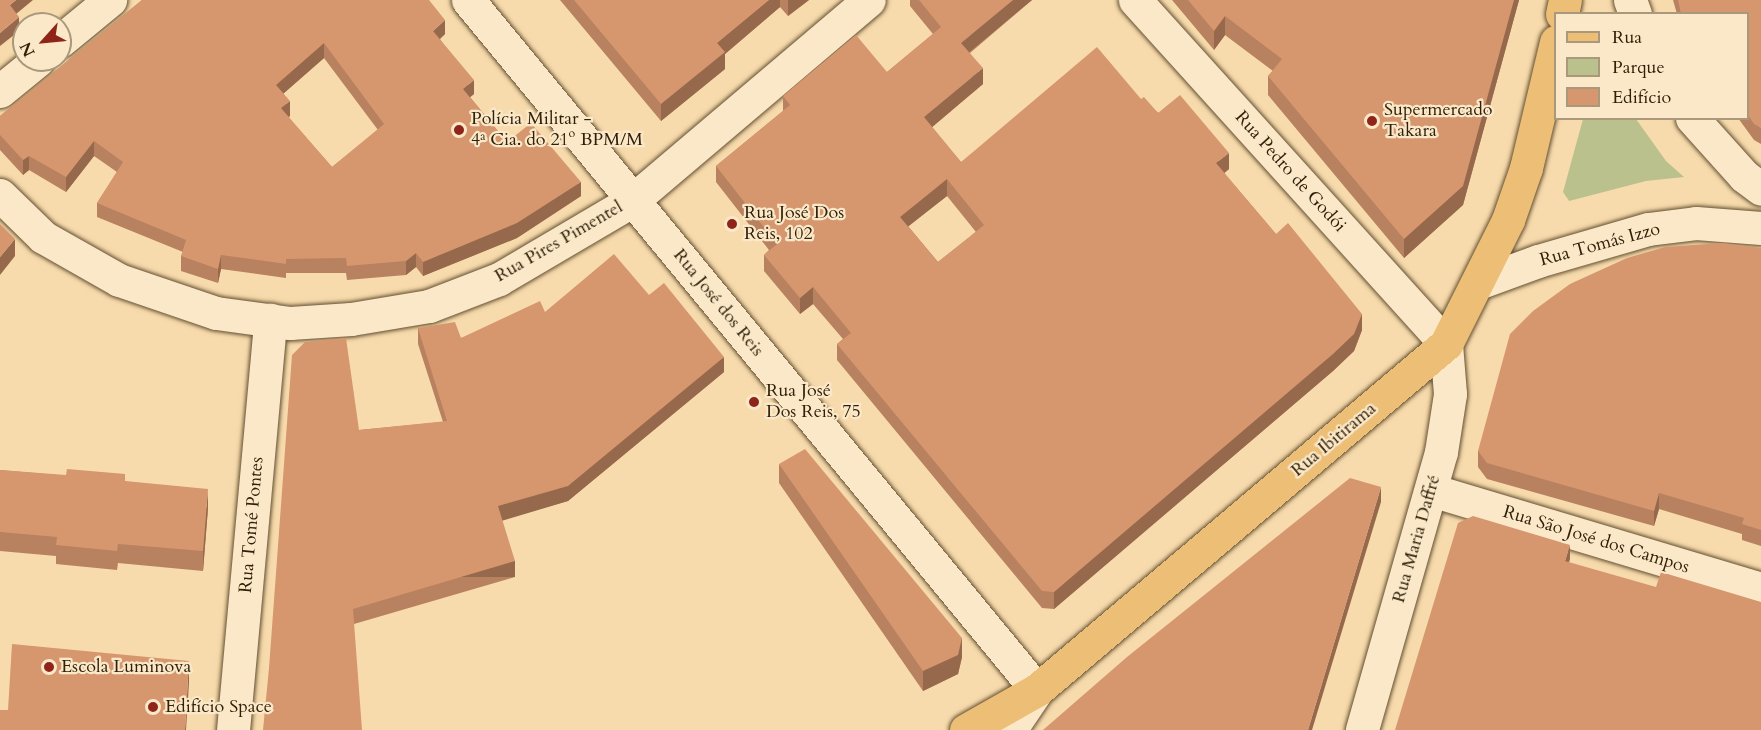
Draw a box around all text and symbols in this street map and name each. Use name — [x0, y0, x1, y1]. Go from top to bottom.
north arrow — [12, 12, 72, 72]
legend — [1554, 12, 1749, 120]
text: Rua — [1612, 25, 1642, 50]
text: N — [15, 38, 41, 60]
text: Parque — [1612, 55, 1665, 80]
text: Edifício — [1612, 85, 1671, 110]
place label: Supermercado Takara — [1384, 100, 1492, 142]
street label: Rua Pedro de Godói — [1230, 107, 1350, 237]
place label: Polícia Militar - 4ª Cia. do 21º BPM/M — [471, 109, 643, 152]
marker: Supermercado Takara — [1365, 114, 1379, 128]
marker: Polícia Militar - 4ª Cia. do 21º BPM/M — [452, 123, 466, 137]
street label: Rua Pires Pimentel — [491, 197, 627, 287]
place label: Rua José Dos Reis, 102 — [744, 203, 844, 246]
marker: Rua José Dos Reis, 102 — [725, 217, 739, 231]
street label: Rua Tomás Izzo — [1537, 219, 1663, 271]
street label: Rua José dos Reis — [668, 245, 768, 361]
place label: Rua José Dos Reis, 75 — [766, 381, 861, 424]
marker: Rua José Dos Reis, 75 — [747, 395, 761, 409]
street label: Rua Ibitirama — [1287, 398, 1381, 482]
street label: Rua Tomé Pontes — [235, 456, 269, 594]
street label: Rua Maria Daffré — [1388, 473, 1446, 605]
street label: Rua São José dos Campos — [1500, 501, 1692, 579]
place label: Escola Luminova — [61, 656, 191, 678]
marker: Escola Luminova — [42, 660, 56, 674]
place label: Edifício Space — [165, 696, 272, 718]
marker: Edifício Space — [146, 700, 160, 714]

